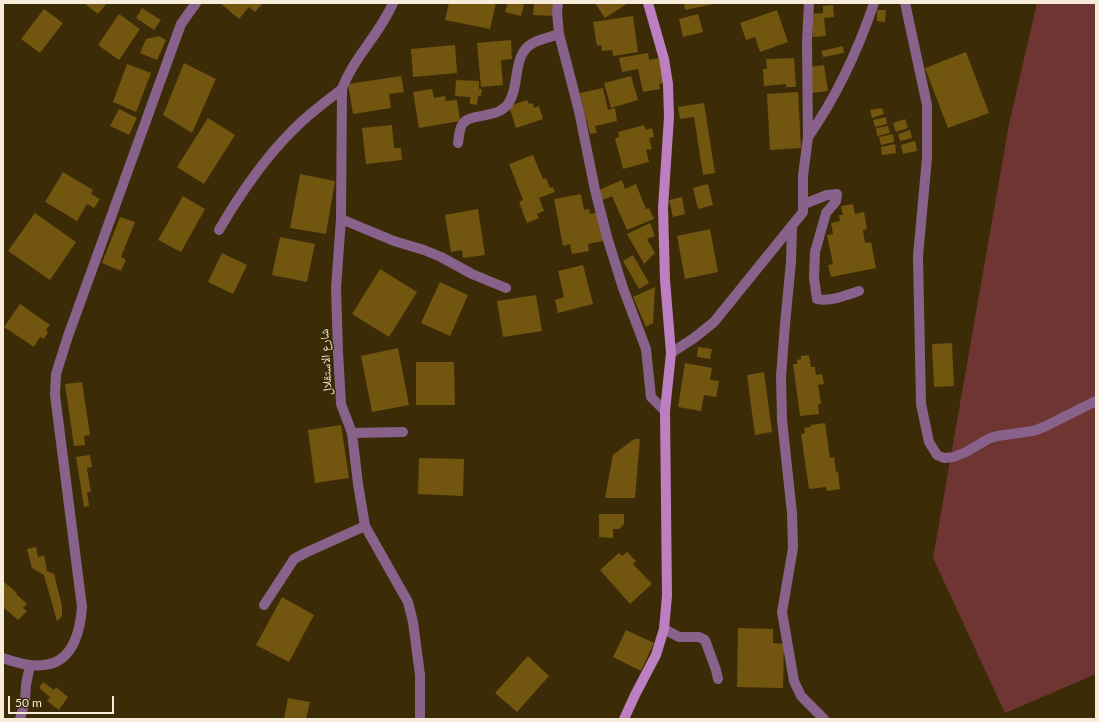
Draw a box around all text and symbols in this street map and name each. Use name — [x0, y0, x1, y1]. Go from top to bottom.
street label: شارع الاستقلال — [317, 329, 335, 395]
scale bar — [10, 688, 116, 714]
text: 50 m — [15, 695, 42, 710]

